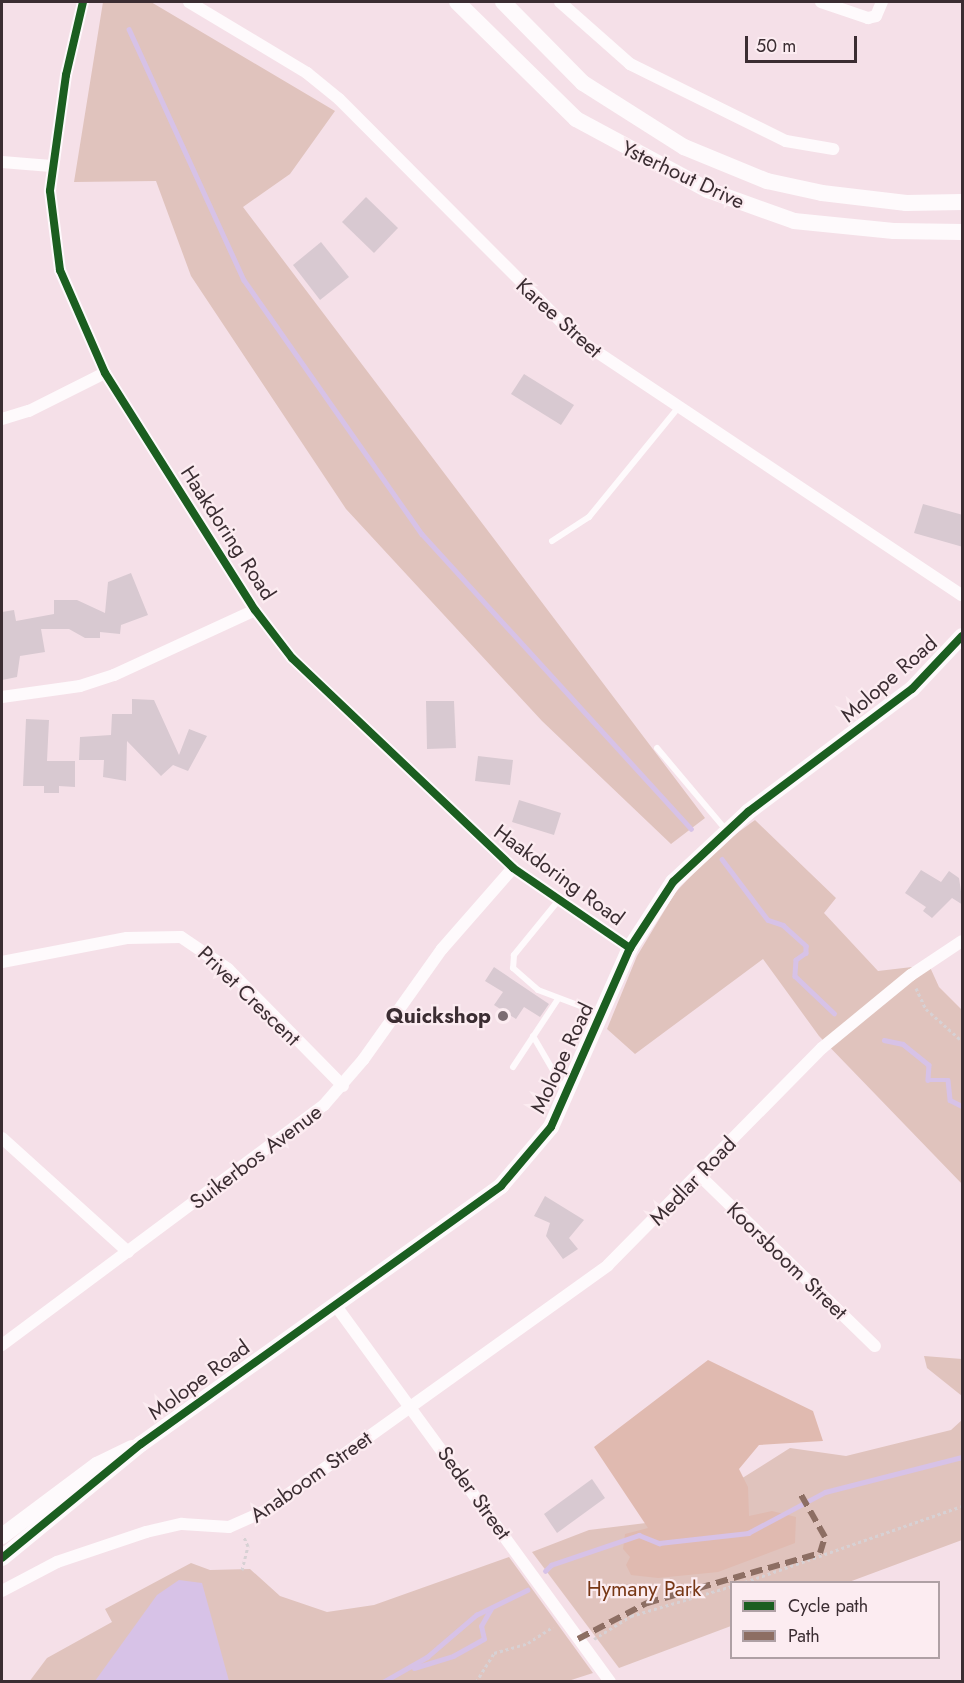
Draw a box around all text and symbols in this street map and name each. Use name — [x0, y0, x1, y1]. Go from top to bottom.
scale bar — [748, 24, 860, 62]
text: 50 m — [756, 33, 796, 59]
street label: Ysterhout Drive — [618, 136, 748, 214]
street label: Karee Street — [511, 273, 607, 363]
street label: Haakdoring Road — [175, 461, 281, 605]
street label: Molope Road — [836, 630, 942, 728]
street label: Haakdoring Road — [489, 819, 629, 931]
street label: Privet Crescent — [193, 941, 305, 1051]
street label: Molope Road — [525, 999, 599, 1117]
place label: Quickshop — [386, 1003, 491, 1029]
marker: Quickshop — [496, 1009, 510, 1023]
street label: Suikerbos Avenue — [185, 1099, 327, 1215]
street label: Medlar Road — [645, 1131, 741, 1231]
street label: Koorsboom Street — [722, 1197, 852, 1325]
street label: Molope Road — [143, 1335, 255, 1425]
street label: Anaboom Street — [245, 1426, 377, 1528]
street label: Seder Street — [432, 1442, 516, 1544]
park label: Hymany Park — [587, 1576, 701, 1602]
legend — [730, 1581, 940, 1659]
text: Cycle path — [788, 1593, 868, 1619]
text: Path — [788, 1623, 820, 1649]

